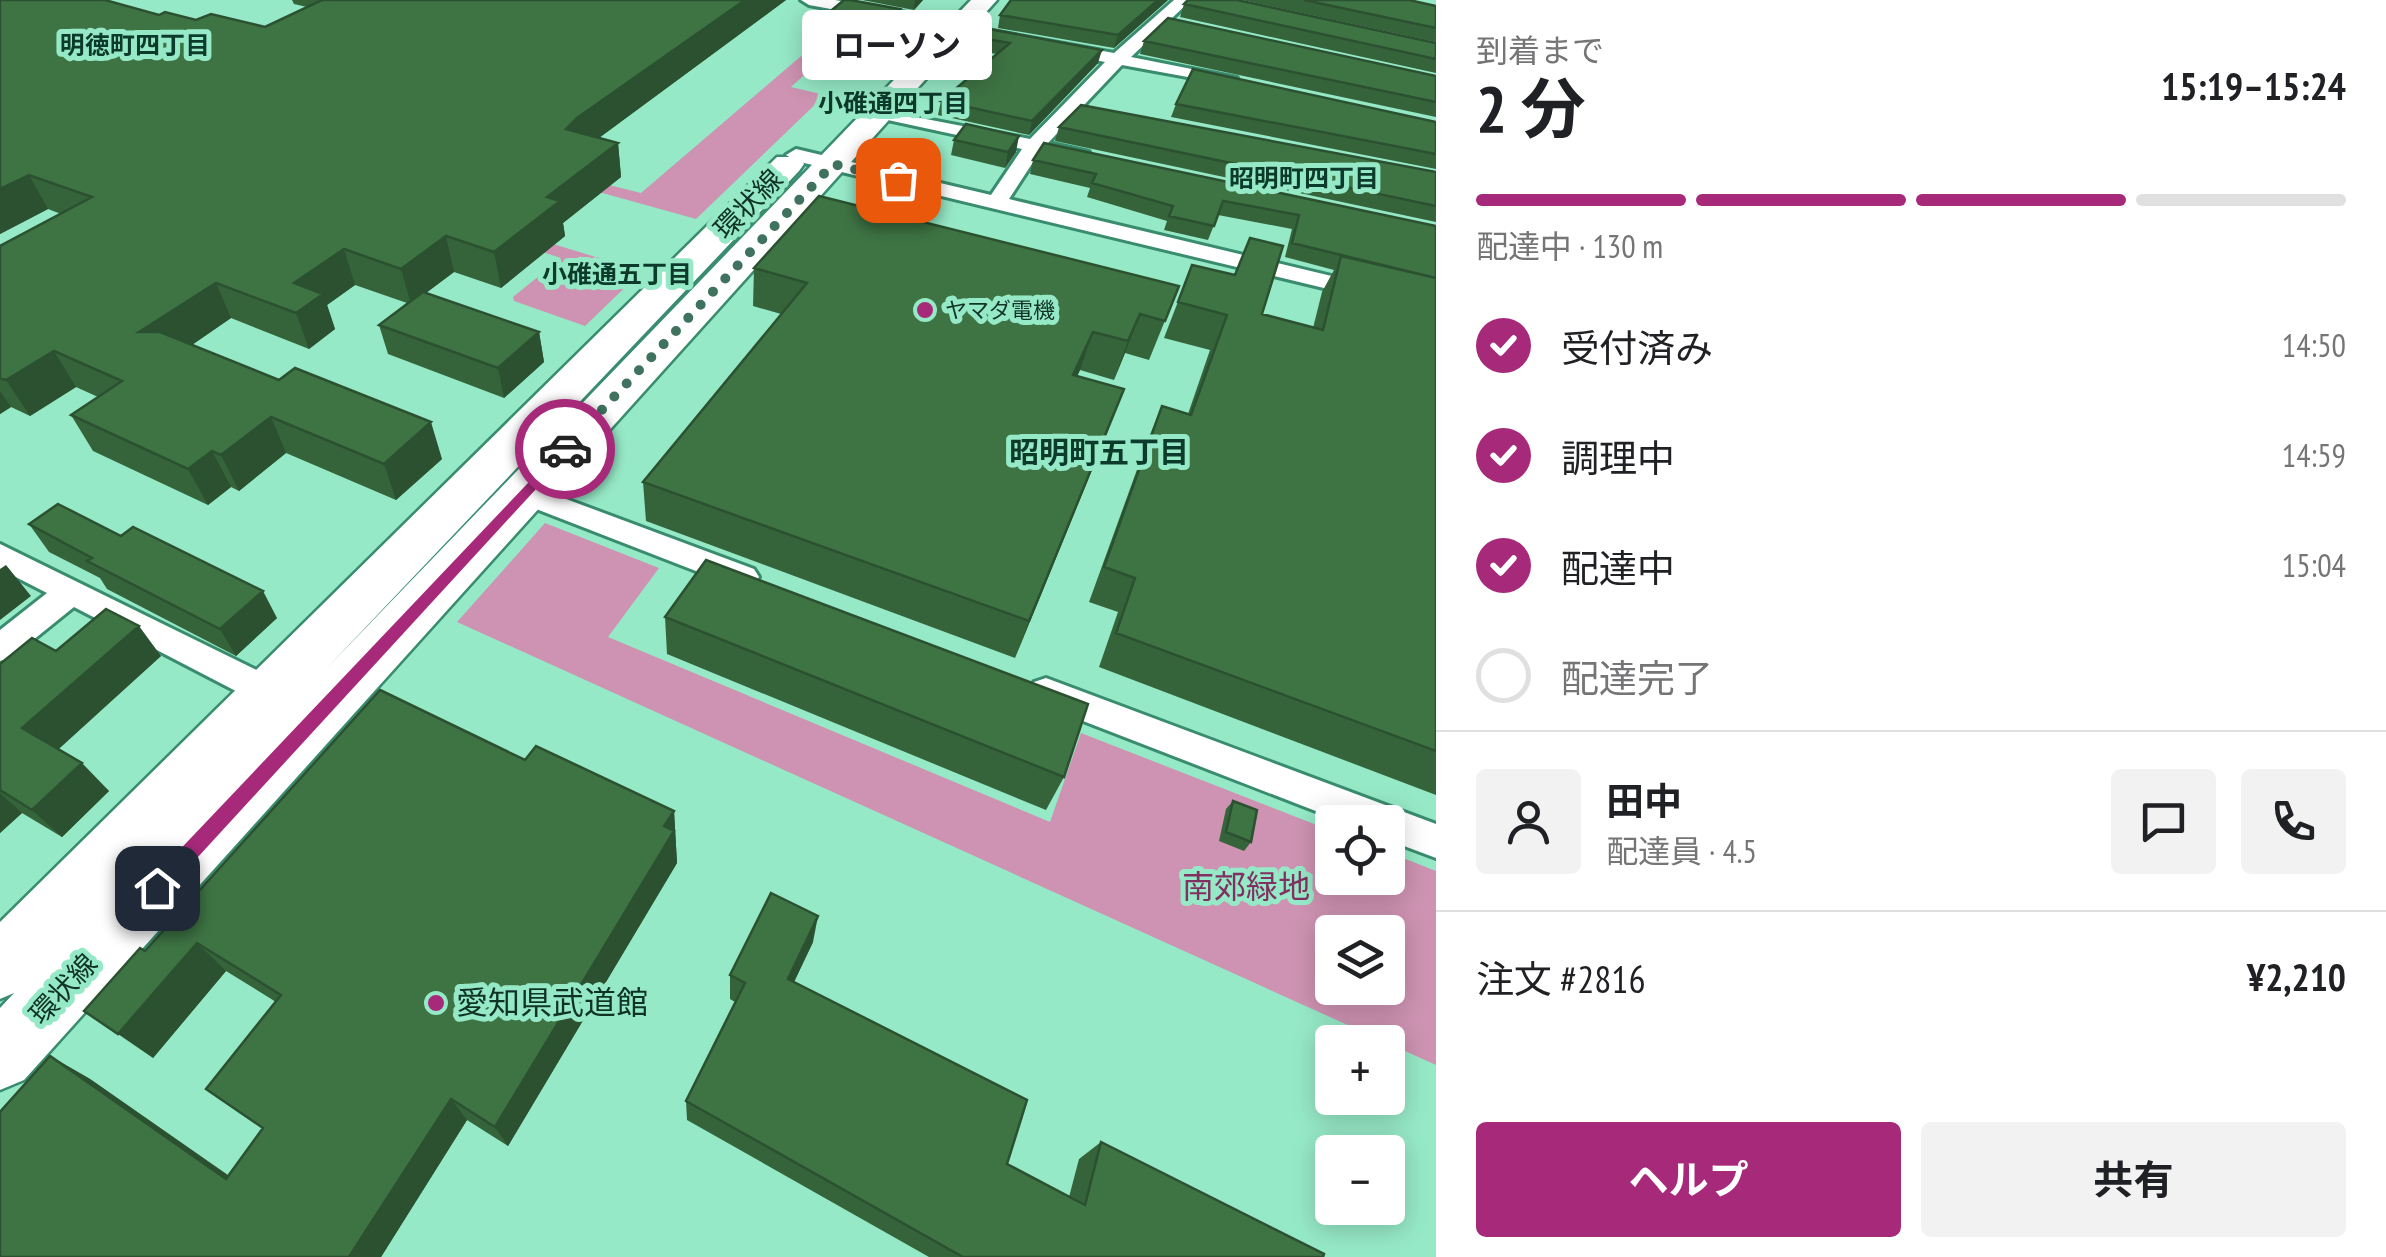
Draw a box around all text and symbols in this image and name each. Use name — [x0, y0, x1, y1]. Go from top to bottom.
callout: ローソン — [803, 10, 993, 80]
text: ローソン — [833, 24, 961, 66]
district label: 明徳町四丁目 — [60, 29, 210, 61]
text: 到着まで — [1476, 29, 1604, 71]
text: 15:19–15:24 — [2161, 61, 2346, 110]
text: 2 分 — [1476, 66, 1585, 150]
district label: 小碓通四丁目 — [818, 87, 968, 119]
pin — [856, 138, 941, 223]
icon: bag — [871, 153, 926, 208]
street label: 環状線 — [705, 161, 790, 247]
district label: 昭明町四丁目 — [1229, 162, 1379, 194]
text: 配達中 · 130 m — [1476, 225, 1663, 267]
district label: 小碓通五丁目 — [542, 258, 692, 290]
place label: ヤマダ電機 — [945, 296, 1055, 324]
marker: ヤマダ電機 — [914, 299, 936, 321]
icon: check — [1476, 318, 1531, 373]
text: 受付済み — [1561, 323, 1713, 372]
text: 14:50 — [2282, 324, 2346, 366]
courier — [515, 399, 615, 499]
icon: car — [538, 422, 593, 477]
icon: check — [1476, 428, 1531, 483]
district label: 昭明町五丁目 — [1009, 432, 1189, 471]
text: 調理中 — [1561, 433, 1675, 482]
text: 14:59 — [2282, 434, 2346, 476]
icon: check — [1476, 538, 1531, 593]
text: 配達中 — [1561, 543, 1675, 592]
text: 15:04 — [2282, 544, 2346, 586]
text: 配達完了 — [1561, 653, 1713, 702]
button: person — [1476, 769, 1581, 874]
button: chat — [2111, 769, 2216, 874]
button: phone — [2241, 769, 2346, 874]
text: 田中 — [1606, 776, 1682, 825]
map controls — [1315, 805, 1405, 1225]
button: locate — [1315, 805, 1405, 895]
text: 配達員 · 4.5 — [1606, 830, 1757, 872]
pin — [115, 846, 200, 931]
icon: home — [130, 861, 185, 916]
park label: 南郊緑地 — [1182, 865, 1310, 907]
button: layers — [1315, 915, 1405, 1005]
street label: 環状線 — [20, 945, 105, 1032]
text: ¥2,210 — [2247, 952, 2346, 1001]
text: 注文 #2816 — [1476, 954, 1646, 1003]
place label: 愛知県武道館 — [456, 981, 648, 1023]
marker: 愛知県武道館 — [425, 992, 447, 1014]
button: + — [1315, 1025, 1405, 1115]
button: ヘルプ — [1476, 1122, 1901, 1237]
button: 共有 — [1921, 1122, 2346, 1237]
button: − — [1315, 1135, 1405, 1225]

